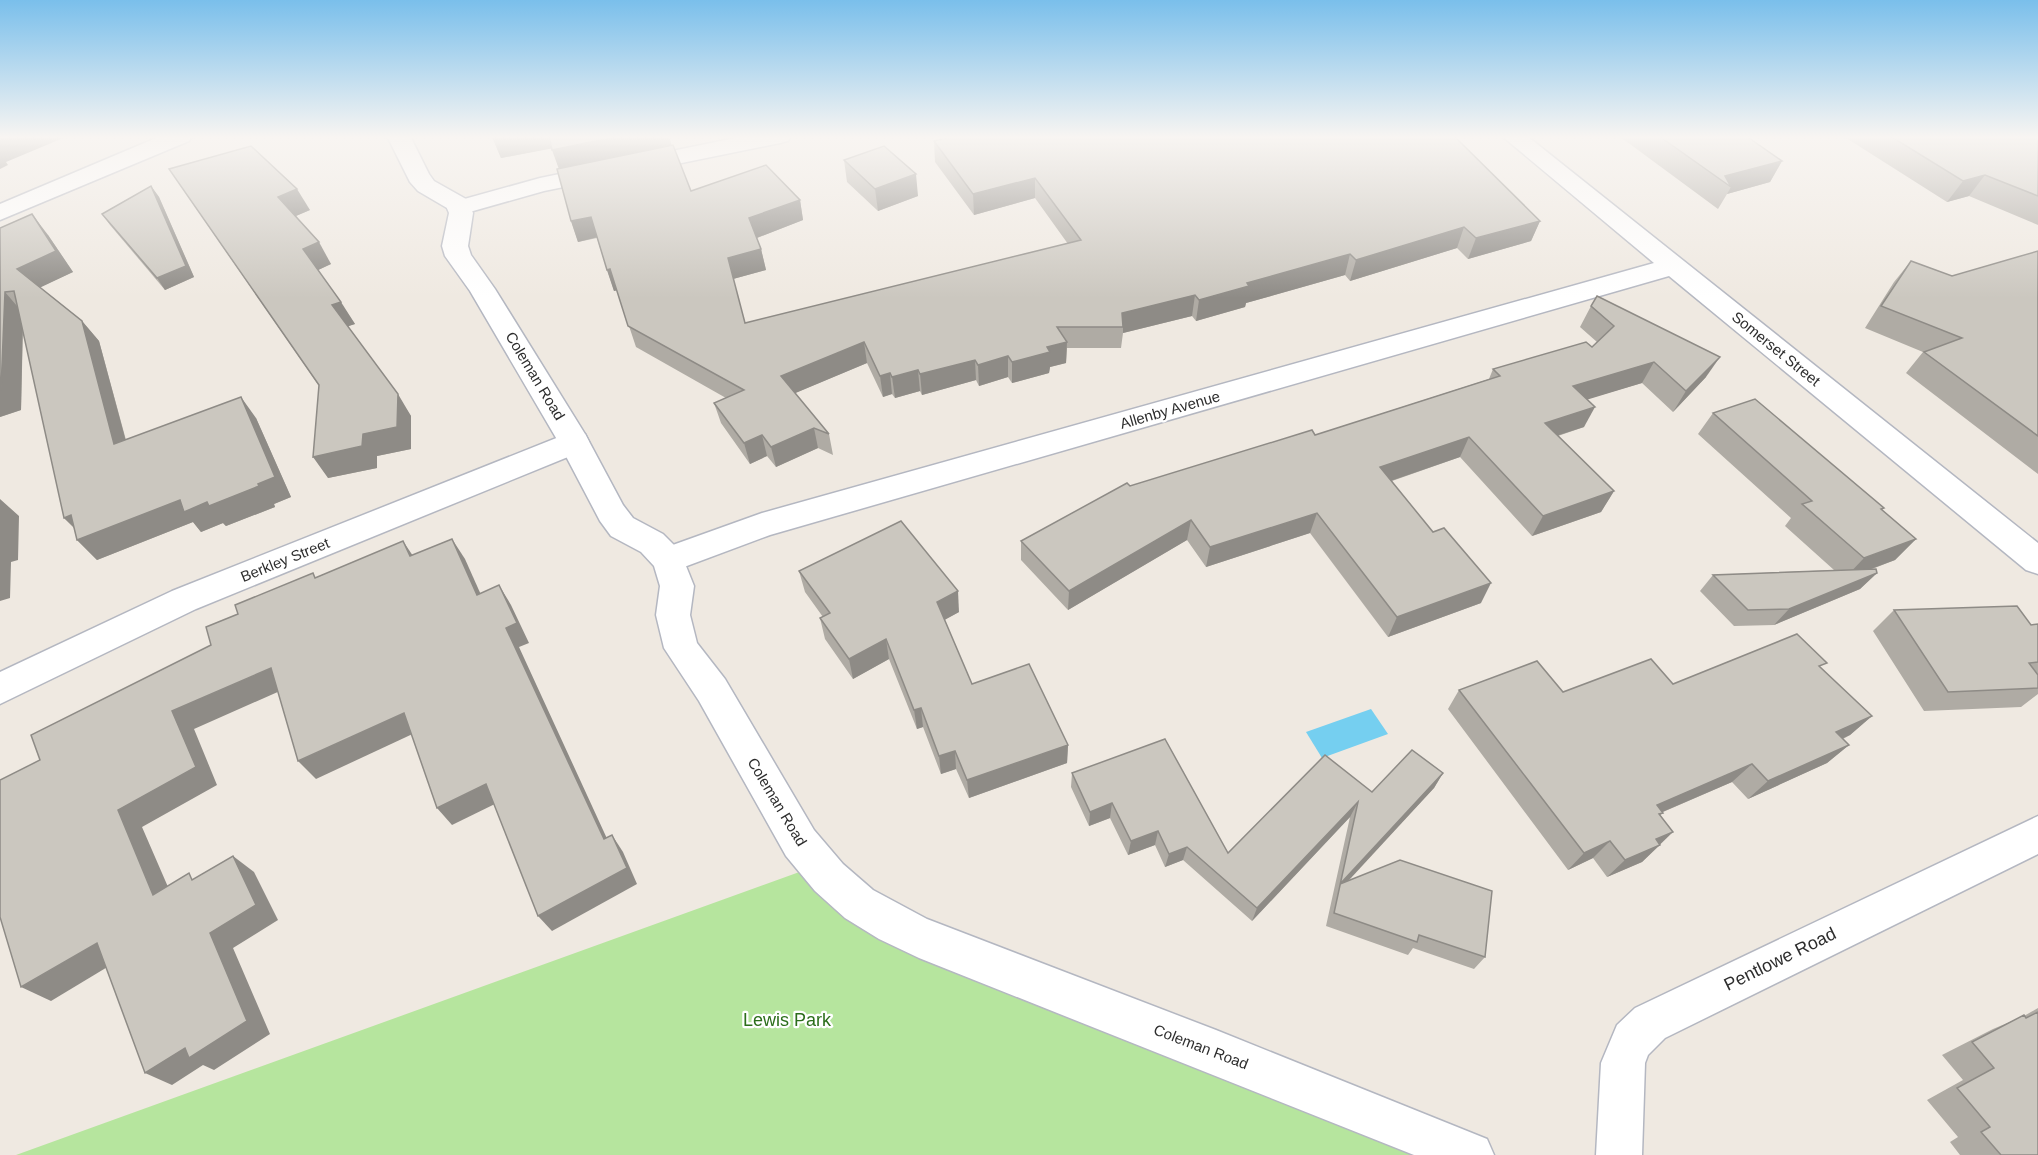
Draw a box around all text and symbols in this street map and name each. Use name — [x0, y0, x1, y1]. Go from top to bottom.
street label: Somerset Street — [1729, 308, 1824, 390]
street label: Coleman Road — [502, 328, 568, 423]
street label: Allenby Avenue — [1118, 387, 1222, 432]
street label: Berkley Street — [238, 534, 332, 585]
street label: Coleman Road — [744, 754, 810, 849]
street label: Pentlowe Road — [1721, 923, 1839, 995]
park label: Lewis Park — [743, 1010, 832, 1030]
street label: Coleman Road — [1151, 1021, 1251, 1072]

